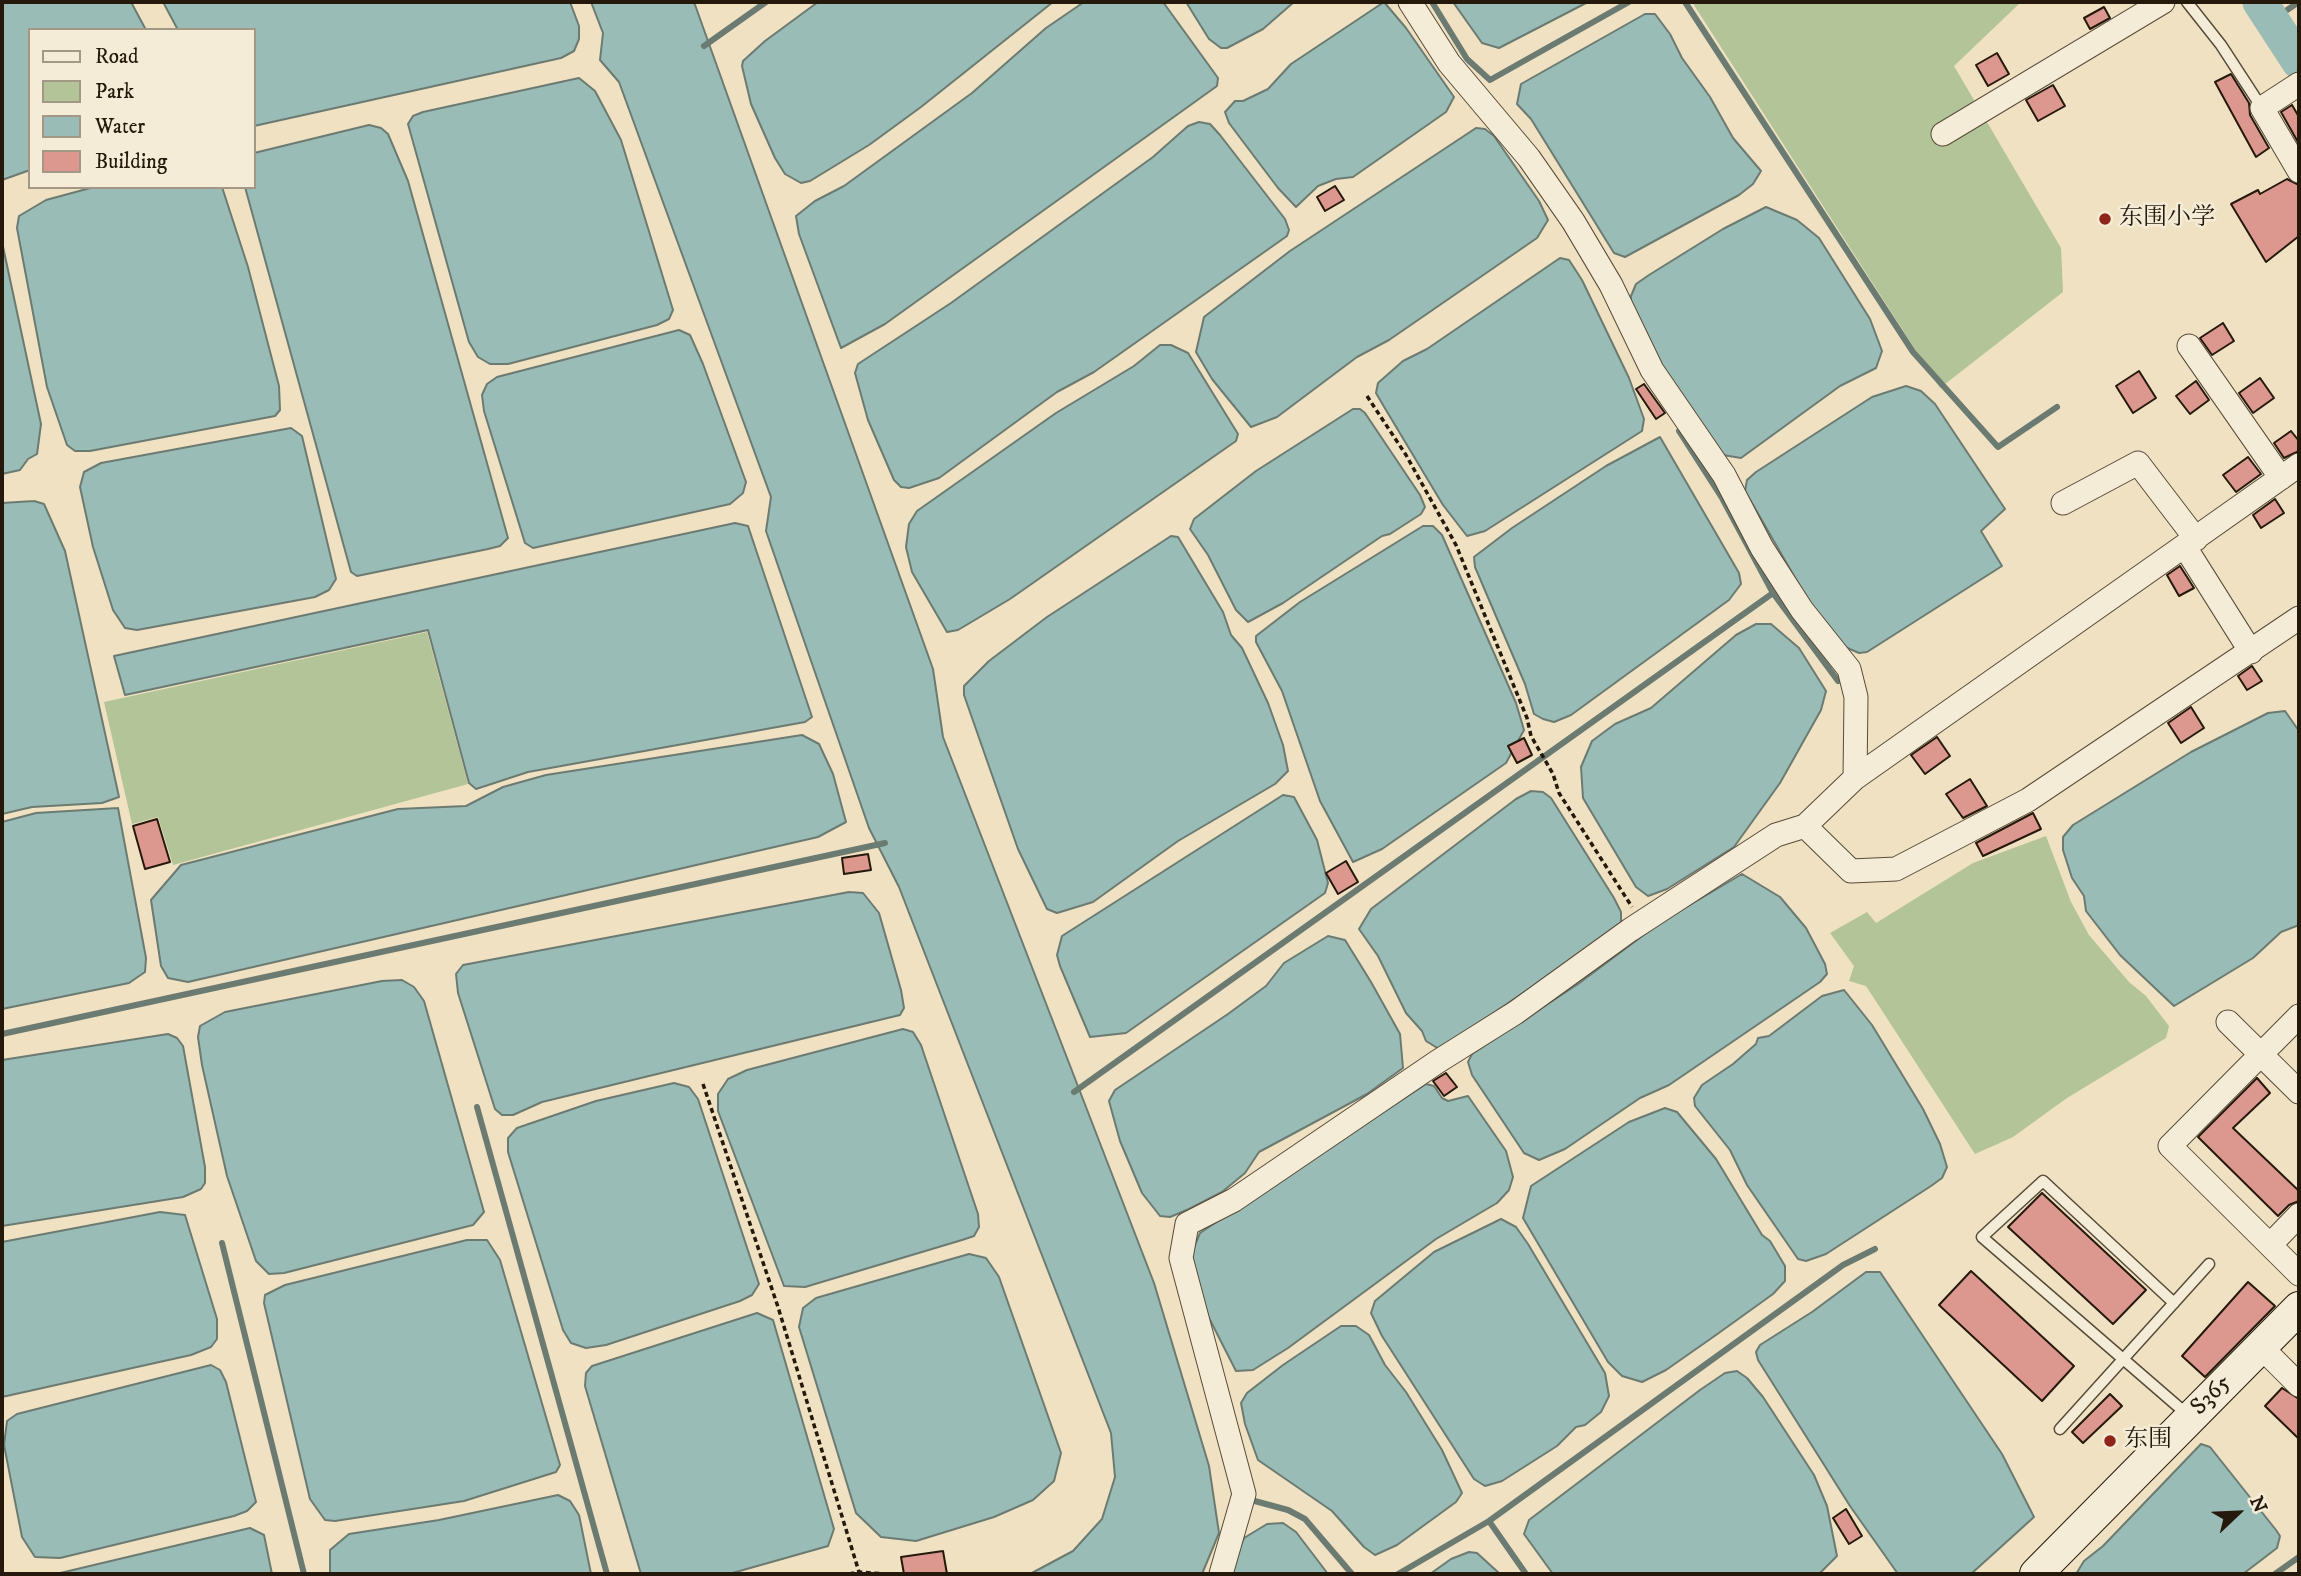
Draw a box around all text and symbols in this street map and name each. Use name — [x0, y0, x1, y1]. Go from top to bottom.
legend — [28, 28, 256, 189]
text: Road — [95, 44, 139, 70]
text: Park — [95, 79, 134, 105]
text: Water — [95, 114, 145, 140]
text: Building — [95, 149, 167, 175]
place label: 东围小学 — [2119, 205, 2215, 233]
marker: 东围小学 — [2097, 211, 2113, 227]
street label: S365 — [2186, 1370, 2238, 1422]
place label: 东围 — [2124, 1427, 2172, 1455]
marker: 东围 — [2102, 1433, 2118, 1449]
north arrow — [2203, 1478, 2273, 1548]
text: N — [2244, 1493, 2271, 1516]

